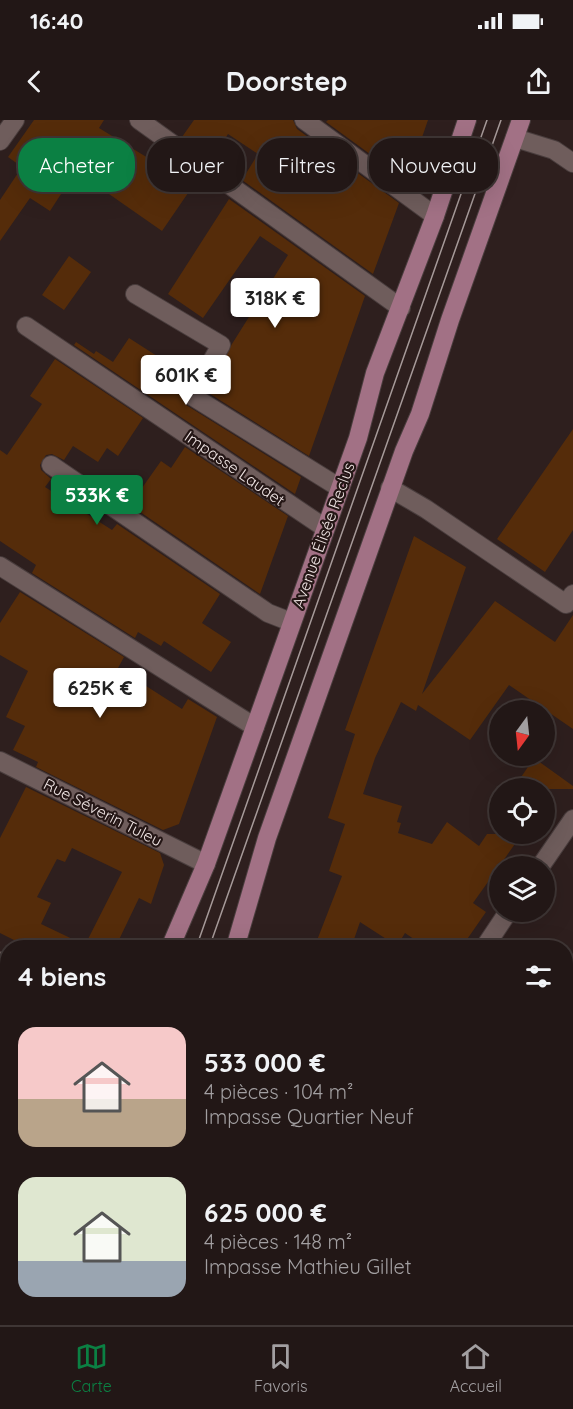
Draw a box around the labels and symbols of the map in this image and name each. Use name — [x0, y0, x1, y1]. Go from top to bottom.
pin: 318K € — [226, 278, 324, 329]
pin: 601K € — [137, 355, 235, 406]
street label: Impasse Laudet — [181, 426, 289, 510]
street label: Avenue Élisée Reclus — [287, 459, 359, 611]
pin: 533K € — [48, 475, 146, 526]
pin: 625K € — [51, 668, 149, 719]
north arrow — [489, 700, 555, 766]
street label: Rue Séverin Tuleu — [40, 774, 166, 850]

